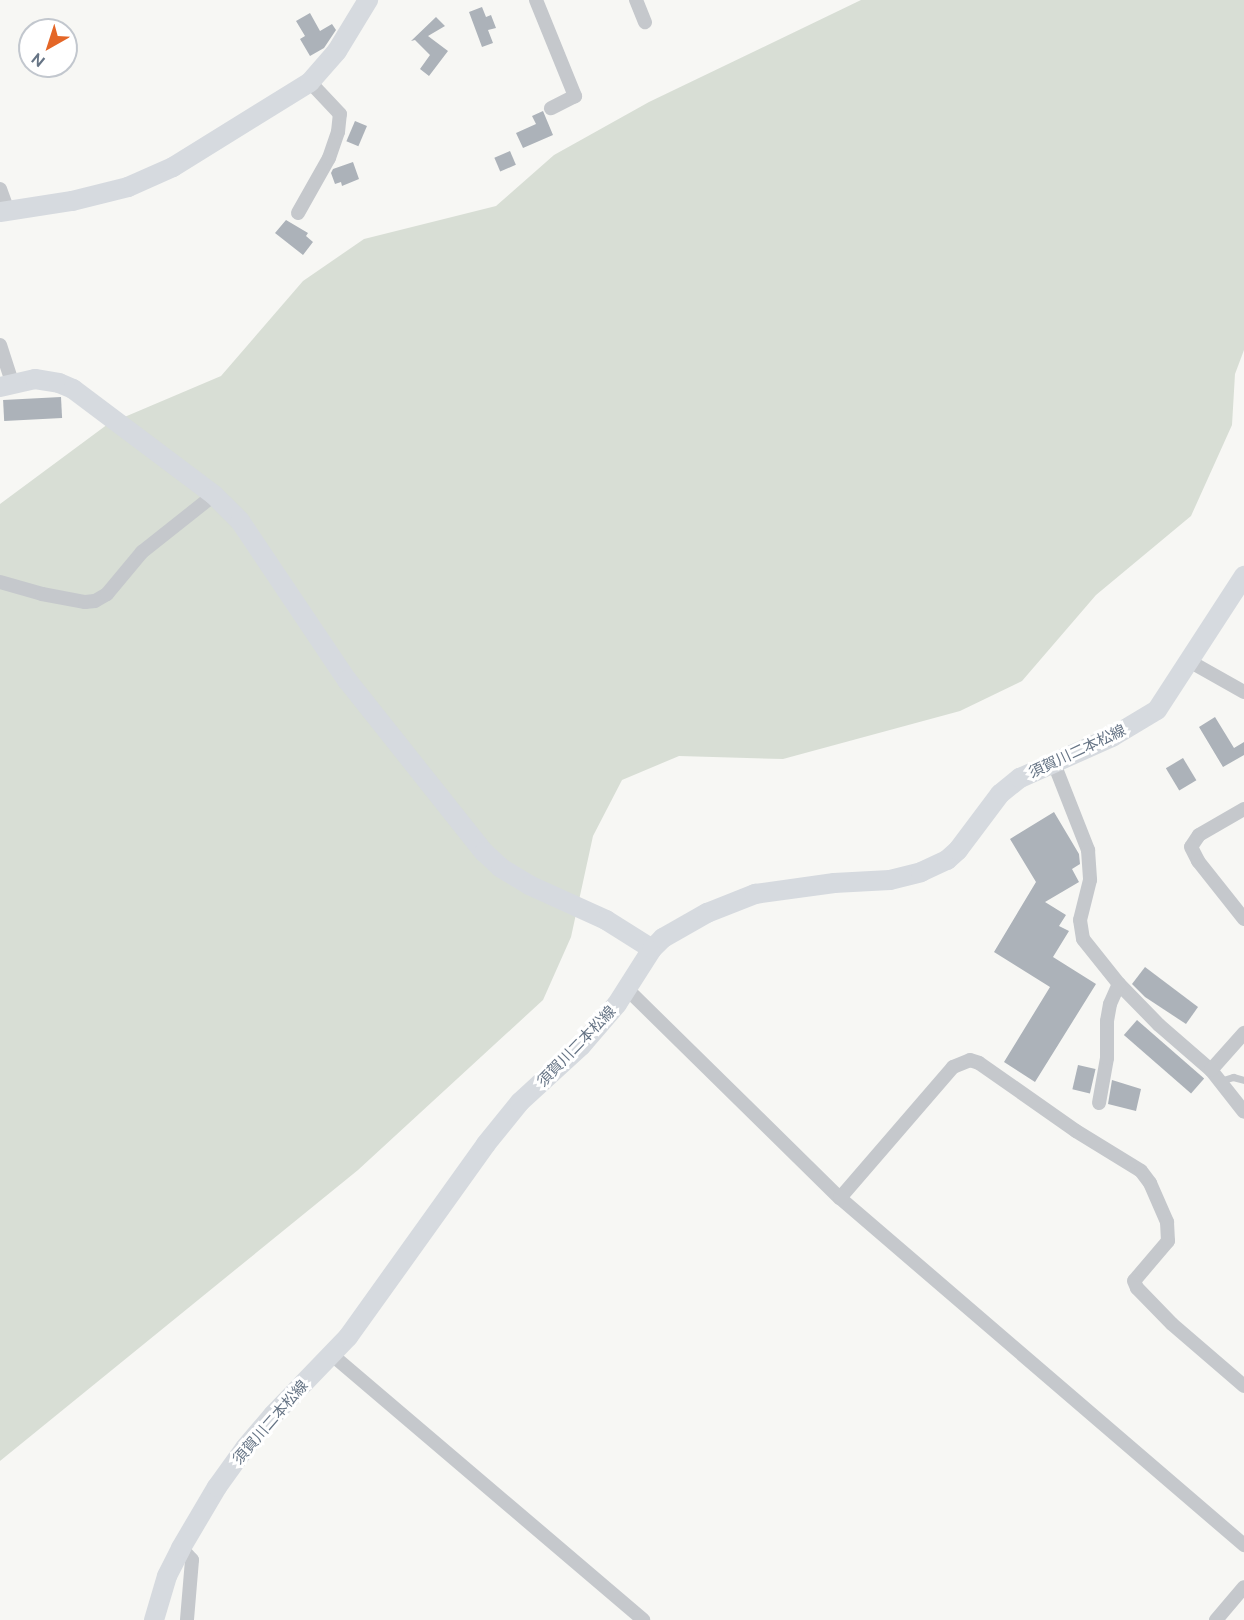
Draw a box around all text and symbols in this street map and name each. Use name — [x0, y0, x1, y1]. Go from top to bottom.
north arrow — [18, 18, 78, 78]
text: N — [28, 50, 48, 71]
street label: 須賀川二本松線 — [1026, 721, 1128, 781]
street label: 須賀川二本松線 — [533, 1002, 619, 1090]
street label: 須賀川二本松線 — [229, 1376, 311, 1468]

